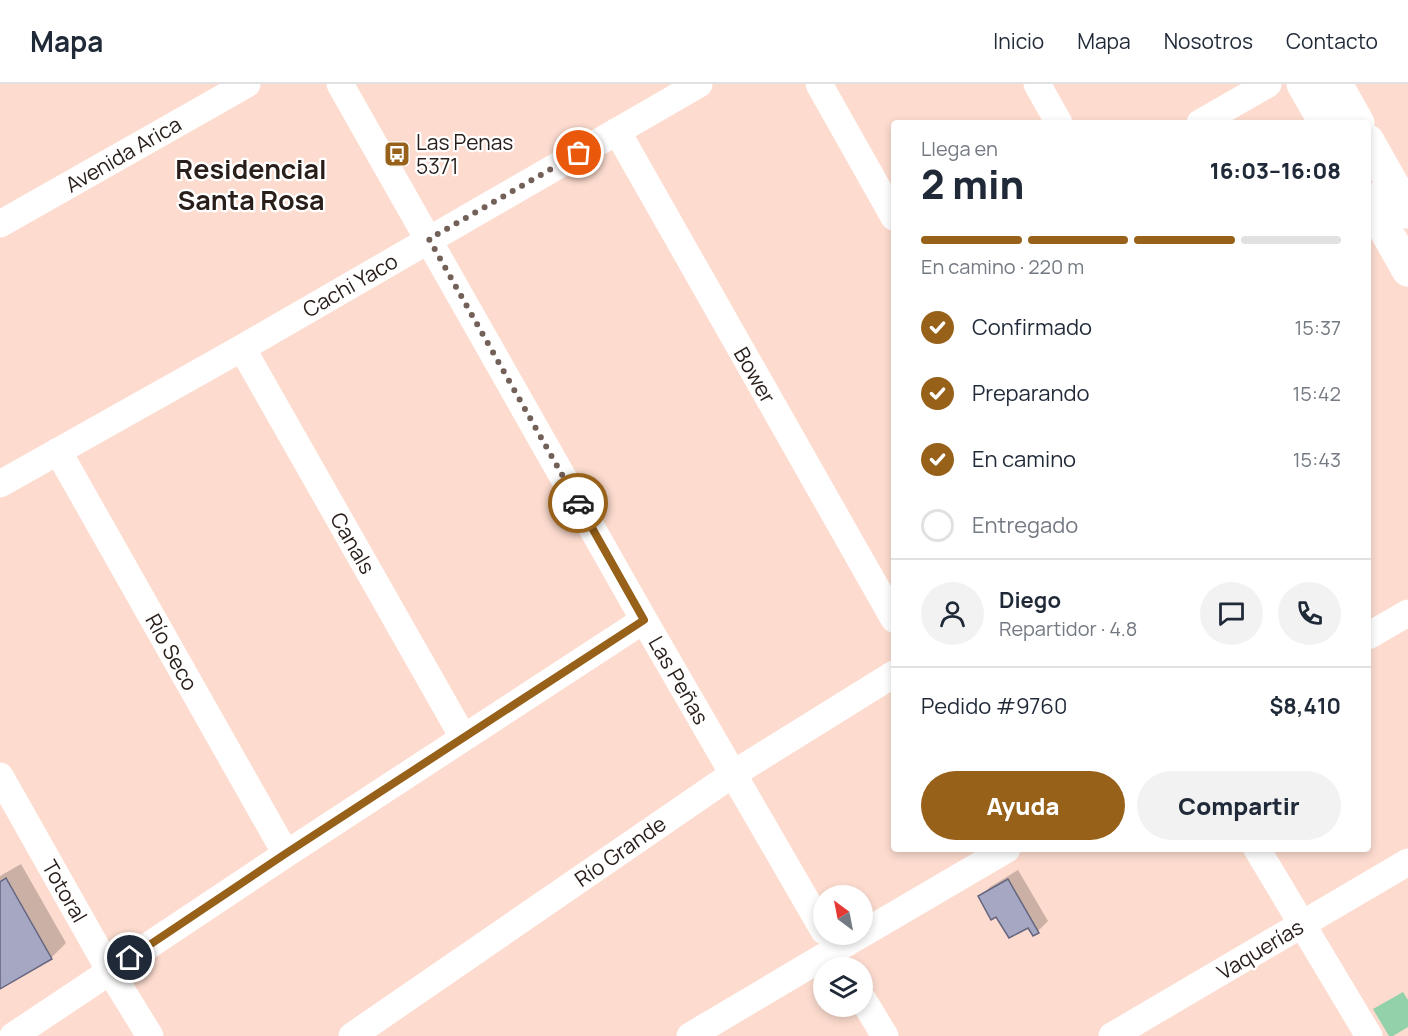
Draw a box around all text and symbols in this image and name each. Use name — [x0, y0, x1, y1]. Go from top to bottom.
text: Mapa — [30, 22, 103, 60]
text: Inicio — [993, 27, 1044, 55]
text: Mapa — [1077, 27, 1131, 55]
text: Nosotros — [1164, 27, 1253, 55]
text: Contacto — [1286, 27, 1378, 55]
street label: Avenida Arica — [60, 110, 186, 198]
pin — [553, 127, 604, 178]
place label: Las Penas 5371 — [416, 128, 513, 180]
text: Llega en — [921, 135, 998, 162]
icon: bag — [562, 136, 595, 169]
bus stop icon: Las Penas 5371 — [382, 139, 412, 169]
district label: Residencial Santa Rosa — [175, 150, 327, 218]
text: 16:03–16:08 — [1210, 156, 1341, 186]
text: 2 min — [921, 157, 1024, 211]
street label: Cachi Yaco — [297, 247, 403, 323]
text: En camino · 220 m — [921, 253, 1084, 280]
icon: check — [921, 311, 954, 344]
text: Confirmado — [972, 312, 1092, 342]
text: 15:37 — [1295, 314, 1341, 341]
street label: Bower — [728, 342, 782, 409]
icon: check — [921, 377, 954, 410]
text: Preparando — [972, 378, 1090, 408]
text: 15:42 — [1292, 380, 1341, 407]
icon: check — [921, 443, 954, 476]
text: En camino — [972, 444, 1076, 474]
text: 15:43 — [1293, 446, 1341, 473]
courier — [548, 473, 608, 533]
icon: car — [562, 487, 595, 520]
street label: Canals — [324, 507, 382, 579]
text: Entregado — [972, 510, 1078, 540]
button: person — [921, 582, 984, 645]
button: chat — [1200, 582, 1263, 645]
button: phone — [1278, 582, 1341, 645]
text: Diego — [999, 585, 1061, 615]
street label: Río Seco — [139, 609, 205, 695]
text: Repartidor · 4.8 — [999, 615, 1137, 642]
street label: Las Peñas — [642, 631, 716, 729]
text: Pedido #9760 — [921, 691, 1067, 721]
text: $8,410 — [1270, 691, 1341, 721]
button: Ayuda — [921, 771, 1125, 840]
button: Compartir — [1137, 771, 1341, 840]
street label: Río Grande — [569, 809, 671, 893]
street label: Totoral — [36, 855, 94, 927]
north arrow — [813, 885, 873, 945]
map controls — [813, 885, 873, 1017]
street label: Vaquerías — [1212, 912, 1308, 986]
pin — [104, 932, 155, 983]
icon: home — [113, 941, 146, 974]
button: layers — [813, 957, 873, 1017]

